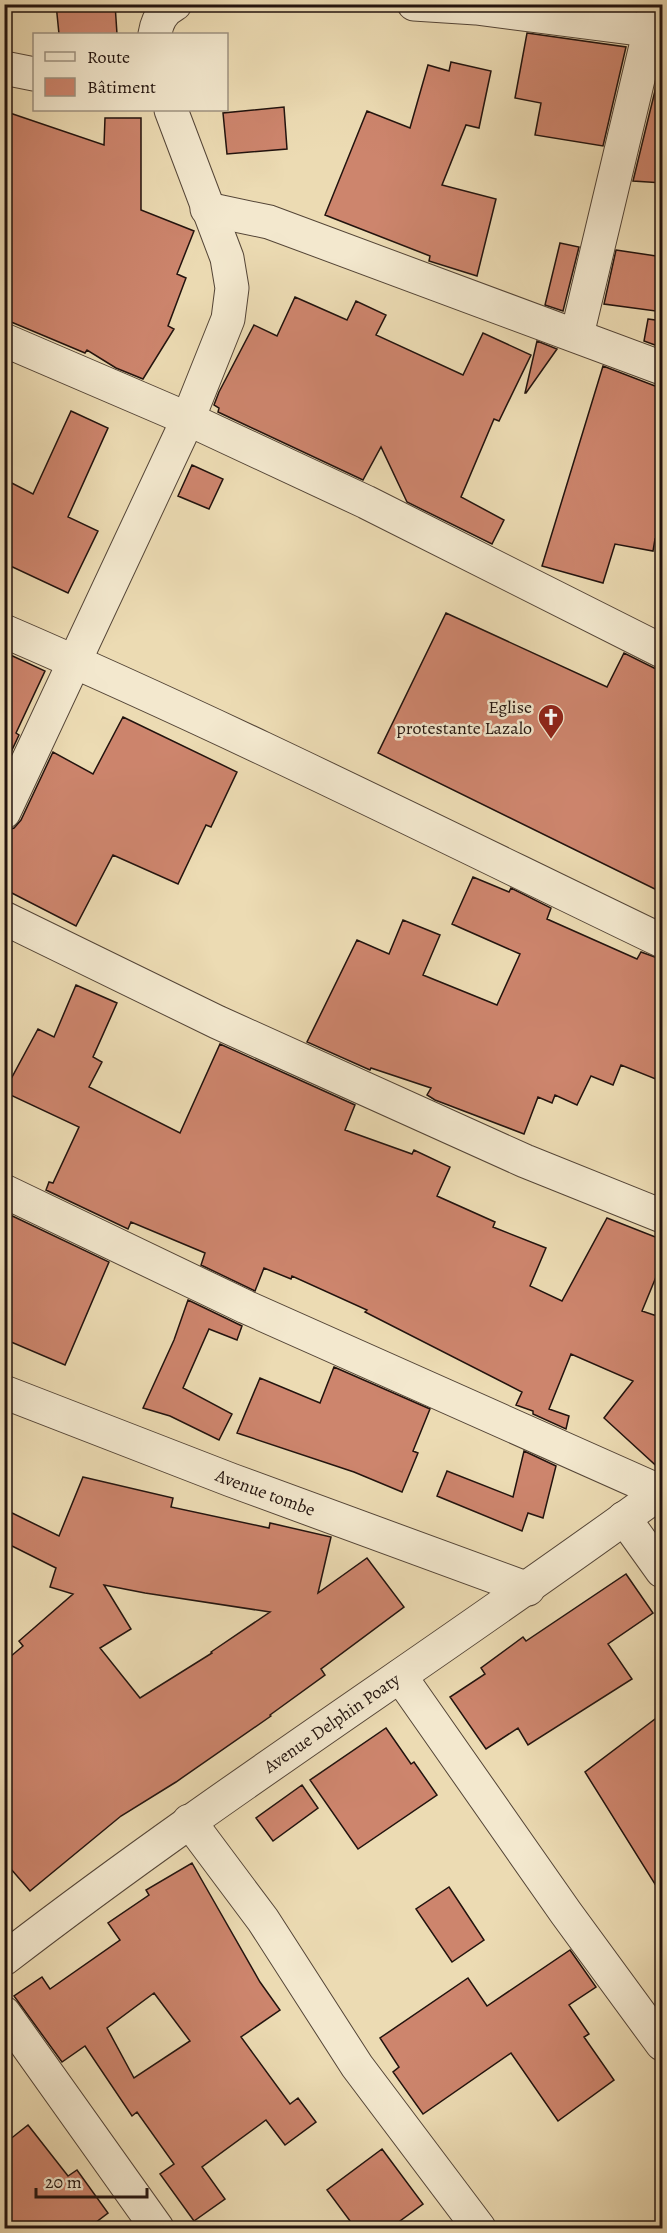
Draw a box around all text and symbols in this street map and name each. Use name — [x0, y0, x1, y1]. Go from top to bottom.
legend — [33, 33, 228, 111]
text: Route — [87, 45, 130, 69]
text: Bâtiment — [87, 75, 156, 99]
place label: Eglise protestante Lazalo — [396, 695, 532, 740]
church icon: Eglise protestante Lazalo — [536, 702, 566, 740]
street label: Avenue tombe — [211, 1463, 318, 1522]
street label: Avenue Delphin Poaty — [258, 1667, 405, 1779]
scale bar — [36, 2161, 147, 2199]
text: 20 m — [45, 2170, 82, 2194]

